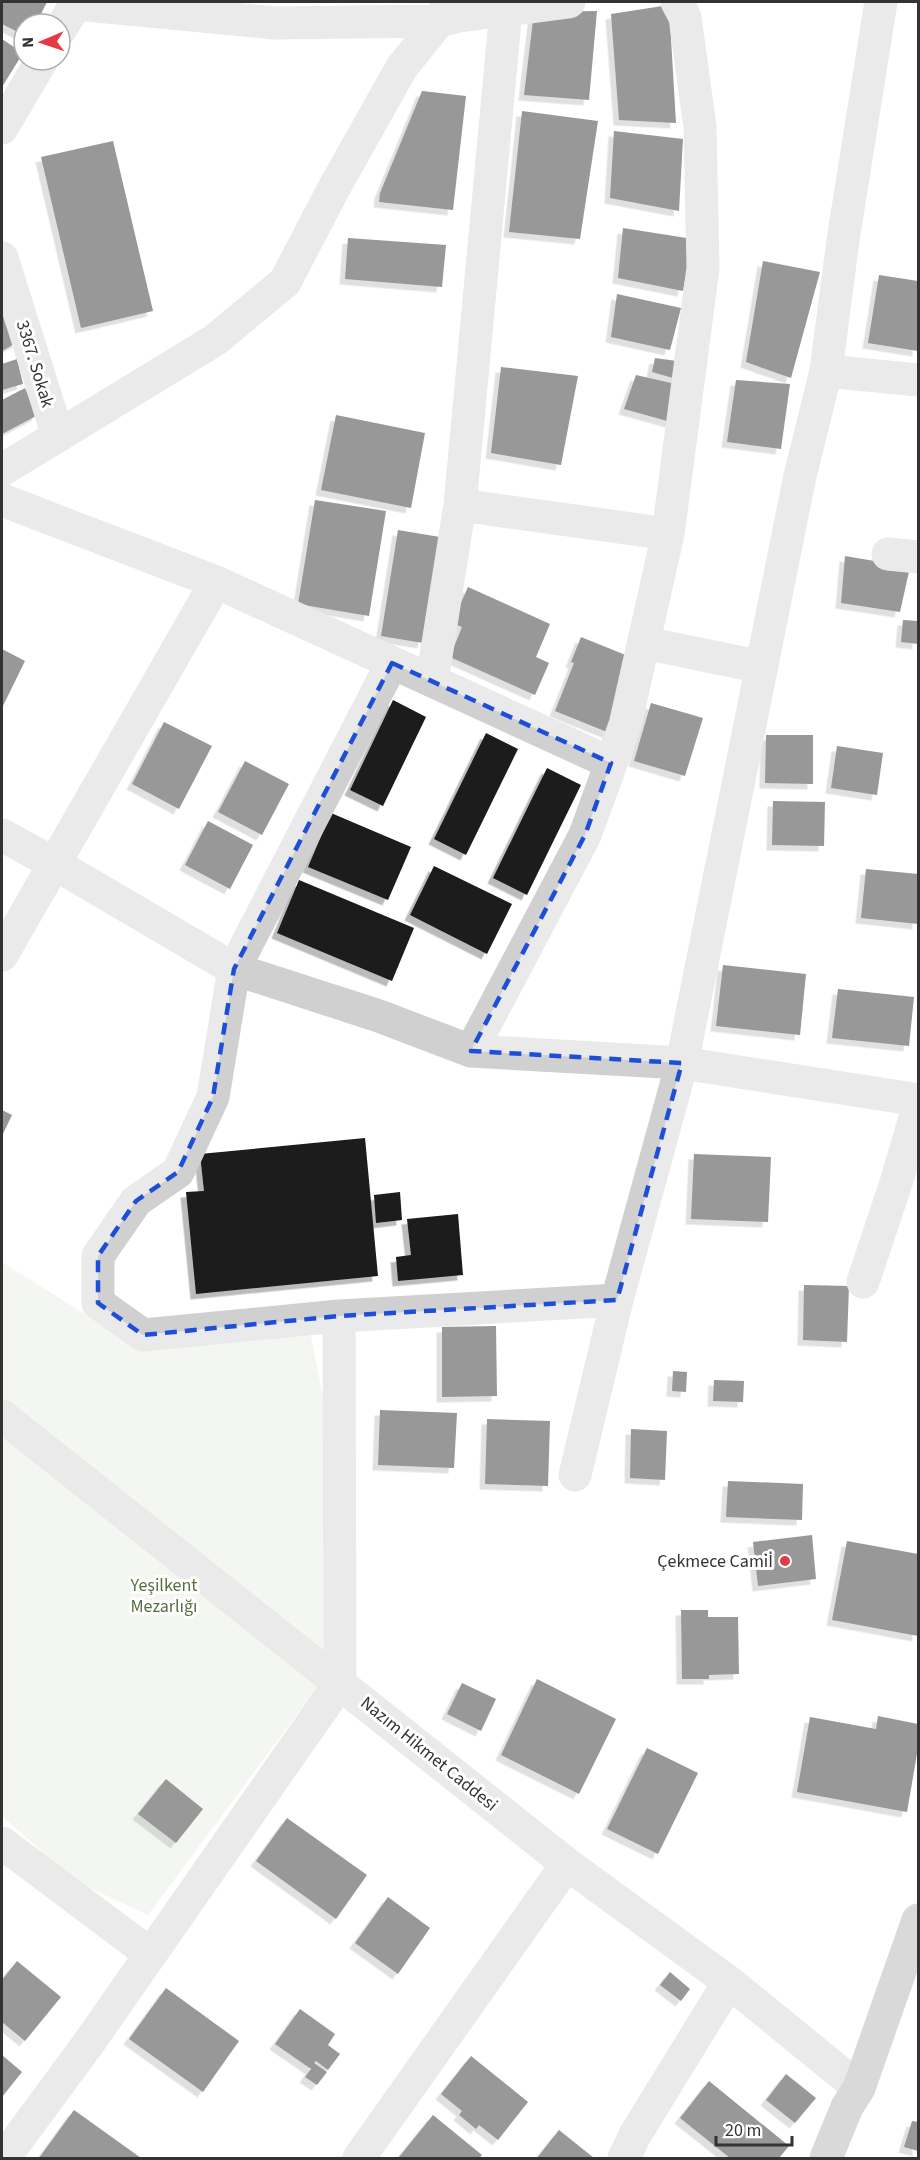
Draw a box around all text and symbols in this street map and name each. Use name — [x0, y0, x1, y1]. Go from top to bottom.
north arrow — [12, 12, 72, 72]
text: N — [17, 37, 39, 48]
street label: 3367. Sokak — [10, 317, 60, 411]
place label: Çekmece Camiİ — [657, 1549, 773, 1574]
marker: Çekmece Camiİ — [778, 1554, 792, 1568]
park label: Yeşilkent Mezarlığı — [130, 1573, 198, 1619]
street label: Nazım Hikmet Caddesi — [355, 1691, 503, 1817]
scale bar — [716, 2109, 792, 2147]
text: 20 m — [725, 2118, 761, 2143]

